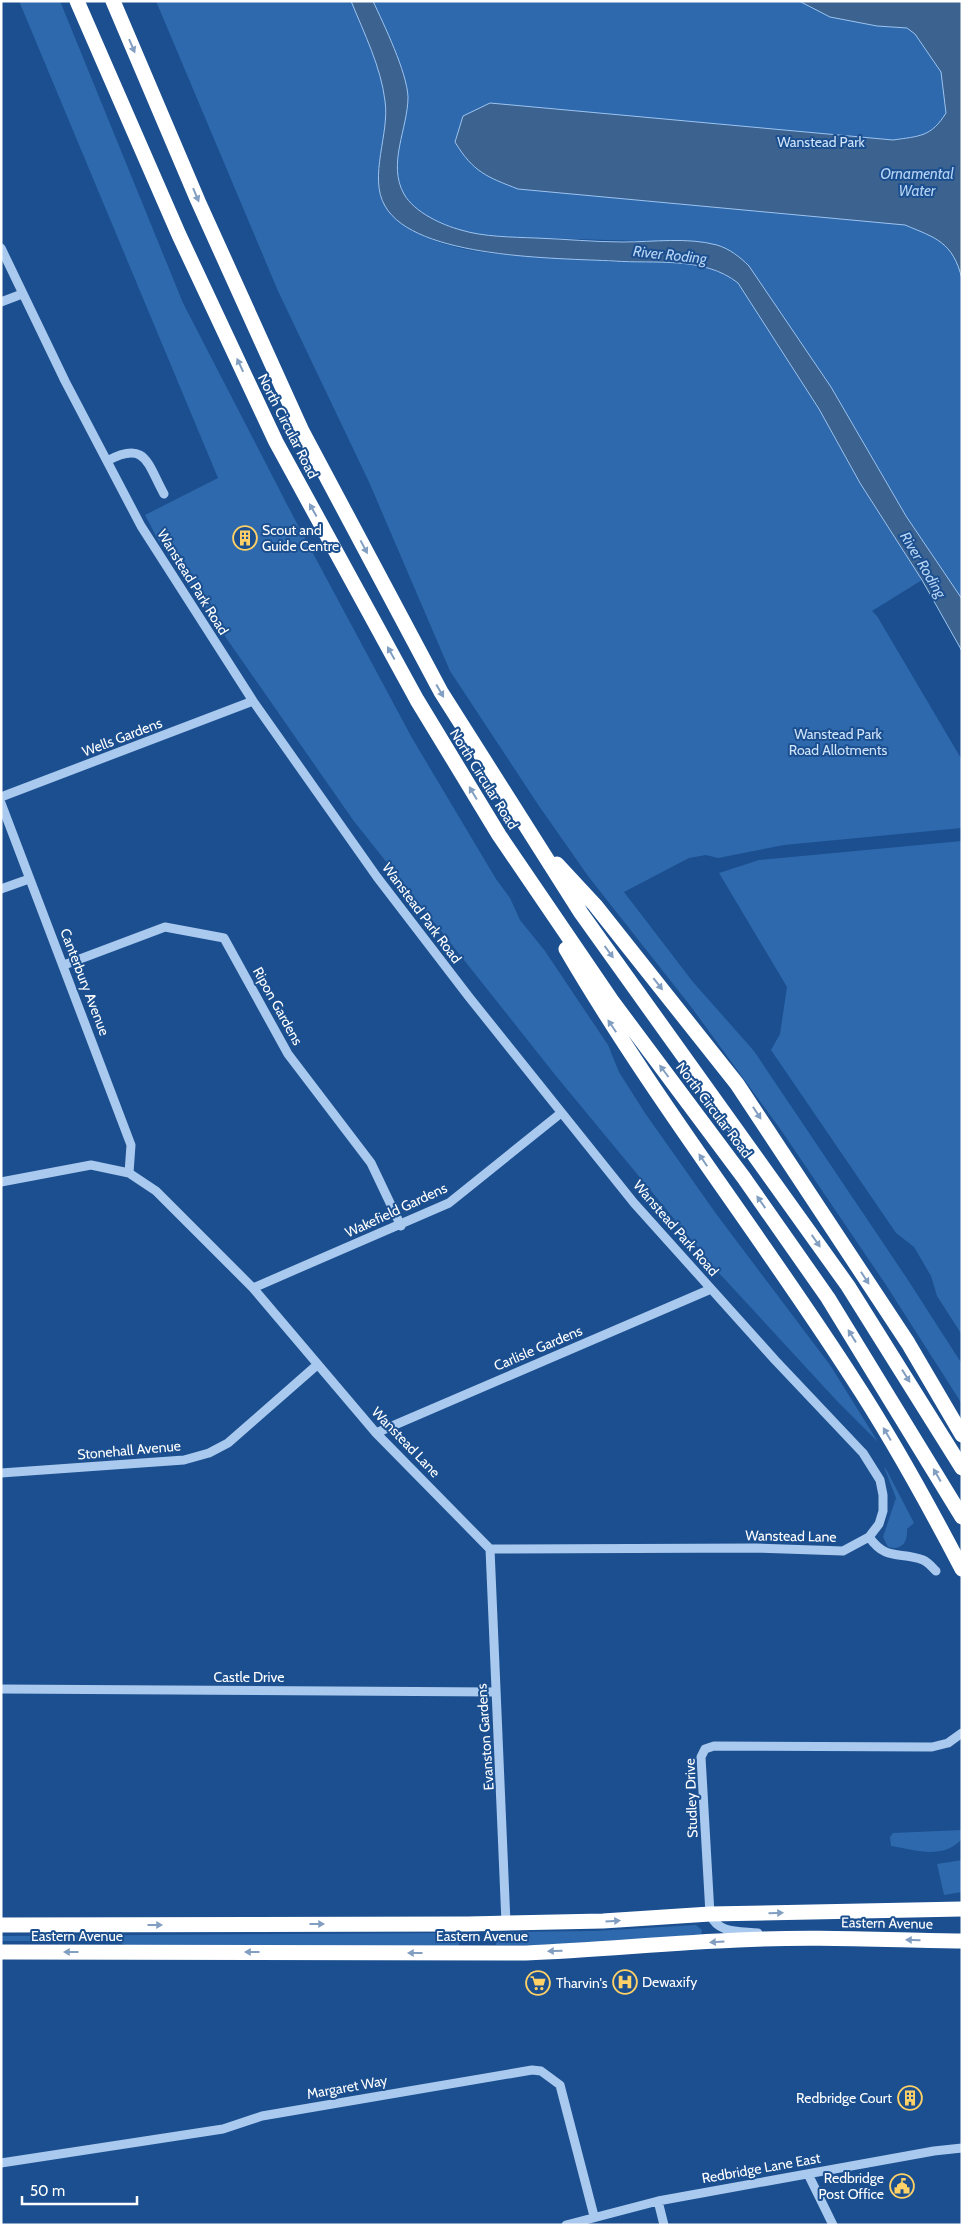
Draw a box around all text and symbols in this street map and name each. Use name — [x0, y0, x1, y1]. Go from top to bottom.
one-way arrow — [129, 39, 137, 53]
park label: Wanstead Park — [777, 133, 866, 151]
water label: Ornamental Water — [880, 165, 954, 200]
one-way arrow — [193, 188, 201, 202]
water label: River Roding — [632, 242, 709, 268]
one-way arrow — [236, 358, 244, 372]
street label: North Circular Road — [254, 371, 322, 481]
one-way arrow — [309, 503, 317, 518]
place label: Scout and Guide Centre — [262, 521, 339, 555]
building icon: Scout and Guide Centre — [232, 525, 258, 551]
street label: Wanstead Park Road — [153, 526, 233, 638]
water label: River Roding — [896, 529, 950, 602]
one-way arrow — [360, 540, 368, 555]
one-way arrow — [387, 646, 395, 660]
one-way arrow — [436, 683, 444, 698]
street label: Wells Gardens — [79, 713, 165, 761]
street label: North Circular Road — [446, 725, 522, 833]
park label: Wanstead Park Road Allotments — [789, 725, 887, 759]
one-way arrow — [469, 786, 478, 799]
street label: Wanstead Park Road — [378, 859, 466, 967]
street label: Canterbury Avenue — [56, 926, 114, 1038]
one-way arrow — [604, 946, 614, 959]
street label: Ripon Gardens — [249, 964, 307, 1048]
one-way arrow — [653, 977, 664, 990]
one-way arrow — [607, 1019, 616, 1033]
street label: North Circular Road — [672, 1059, 756, 1161]
one-way arrow — [659, 1065, 670, 1078]
one-way arrow — [752, 1107, 761, 1120]
one-way arrow — [698, 1154, 708, 1167]
street label: Wanstead Park Road — [629, 1176, 723, 1280]
street label: Wakefield Gardens — [342, 1178, 450, 1241]
one-way arrow — [756, 1195, 766, 1209]
one-way arrow — [811, 1234, 821, 1248]
one-way arrow — [861, 1271, 870, 1285]
street label: Carlisle Gardens — [491, 1321, 585, 1375]
one-way arrow — [848, 1329, 857, 1343]
one-way arrow — [902, 1370, 911, 1383]
street label: Wanstead Lane — [368, 1403, 444, 1481]
one-way arrow — [882, 1428, 891, 1441]
street label: Stonehall Avenue — [77, 1437, 181, 1463]
one-way arrow — [933, 1468, 942, 1481]
street label: Wanstead Lane — [745, 1526, 837, 1546]
street label: Castle Drive — [214, 1668, 284, 1686]
street label: Evanston Gardens — [472, 1683, 498, 1791]
street label: Studley Drive — [681, 1758, 701, 1838]
one-way arrow — [768, 1909, 784, 1917]
street label: Eastern Avenue — [841, 1913, 933, 1933]
one-way arrow — [605, 1916, 621, 1924]
one-way arrow — [147, 1920, 163, 1928]
one-way arrow — [310, 1920, 326, 1928]
street label: Eastern Avenue — [31, 1927, 123, 1945]
street label: Eastern Avenue — [436, 1927, 528, 1945]
one-way arrow — [905, 1936, 921, 1944]
one-way arrow — [709, 1938, 725, 1946]
one-way arrow — [63, 1948, 79, 1956]
one-way arrow — [244, 1948, 260, 1956]
one-way arrow — [547, 1948, 563, 1956]
one-way arrow — [407, 1949, 423, 1957]
hospital icon: Dewaxify — [612, 1969, 638, 1995]
supermarket icon: Tharvin's — [525, 1970, 551, 1996]
place label: Dewaxify — [642, 1973, 697, 1991]
place label: Tharvin's — [556, 1974, 608, 1992]
street label: Margaret Way — [305, 2071, 389, 2103]
building icon: Redbridge Court — [897, 2085, 923, 2111]
place label: Redbridge Court — [796, 2089, 892, 2107]
street label: Redbridge Lane East — [700, 2149, 822, 2187]
place label: Redbridge Post Office — [818, 2169, 884, 2203]
public building icon: Redbridge Post Office — [889, 2173, 915, 2199]
scale bar — [22, 2174, 138, 2206]
text: 50 m — [30, 2182, 65, 2200]

